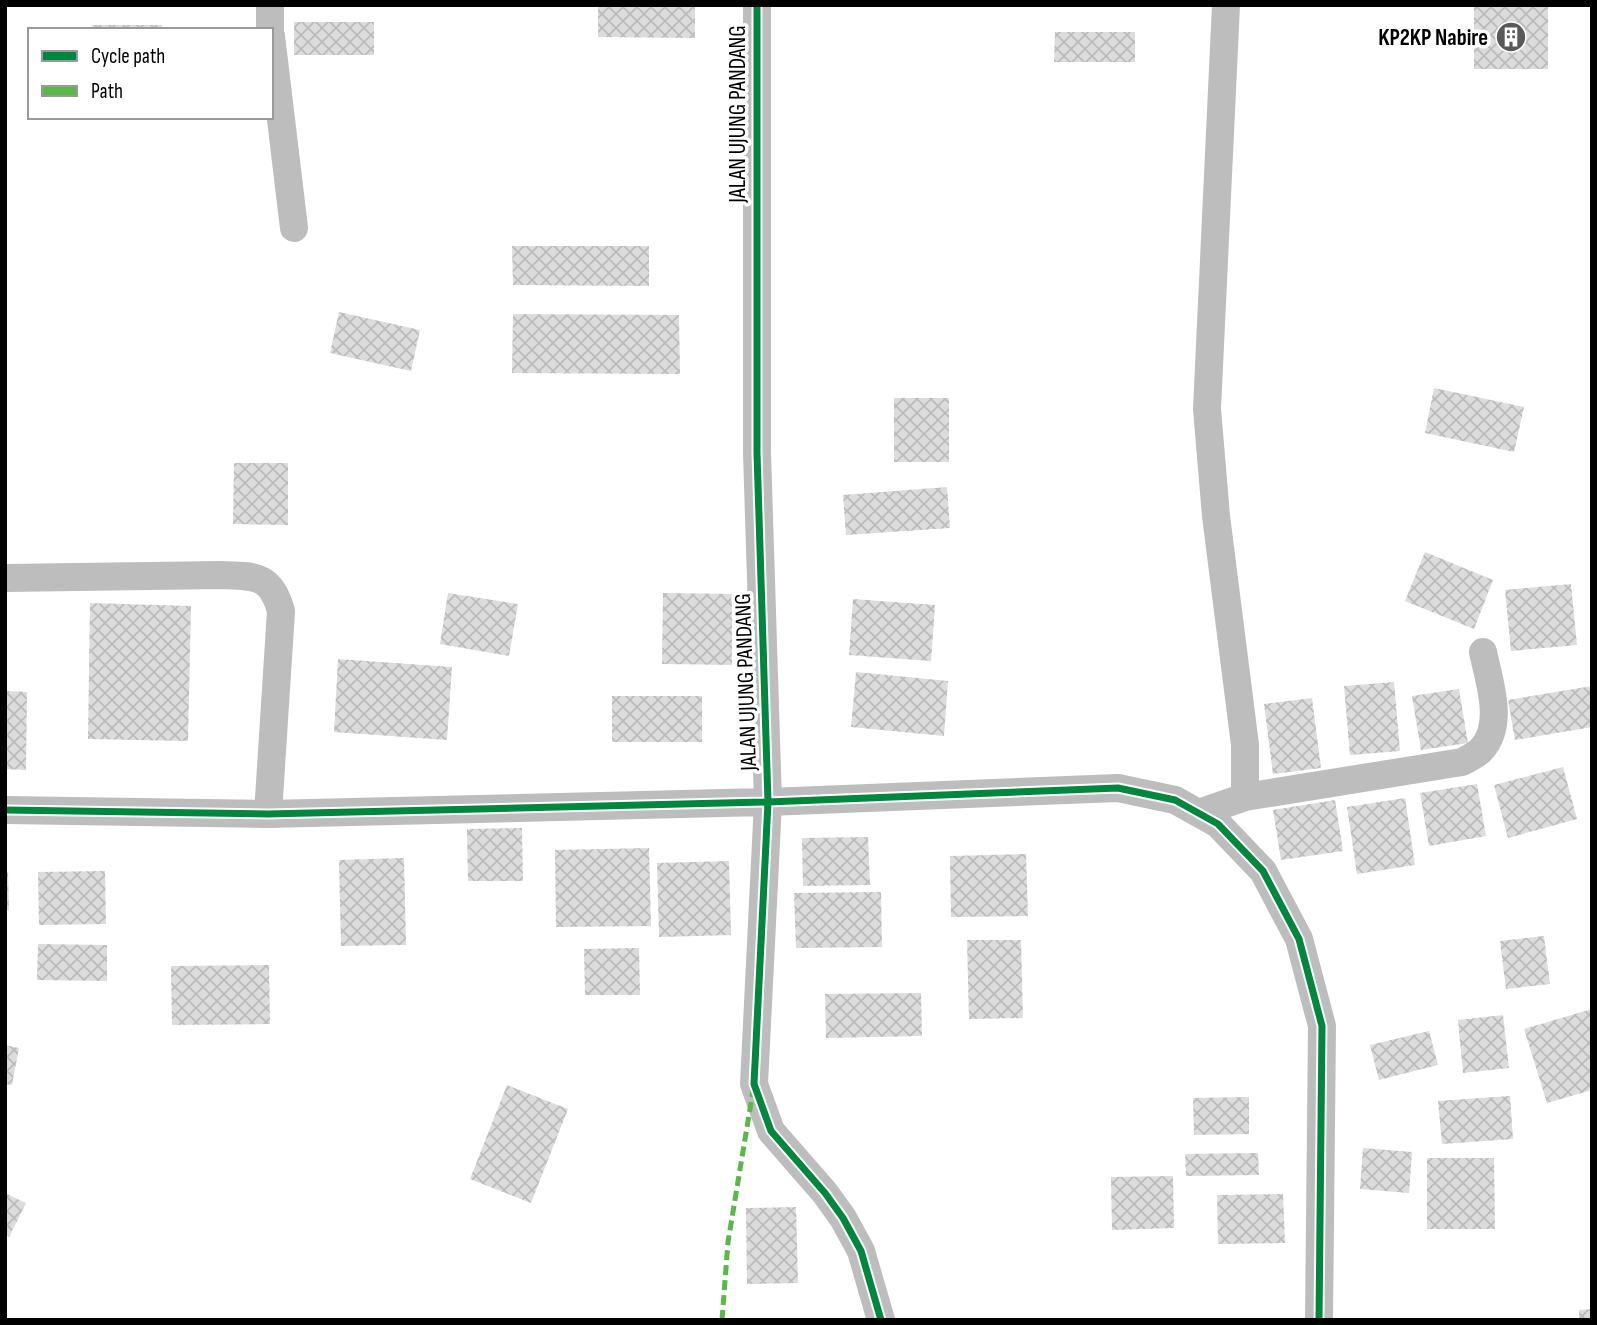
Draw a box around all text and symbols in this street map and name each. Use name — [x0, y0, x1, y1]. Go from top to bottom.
building icon: KP2KP Nabire — [1494, 20, 1528, 54]
place label: KP2KP Nabire — [1378, 24, 1488, 52]
street label: JALAN UJUNG PANDANG — [724, 25, 752, 204]
legend — [28, 28, 273, 119]
text: Cycle path — [91, 44, 165, 69]
text: Path — [91, 79, 123, 104]
street label: JALAN UJUNG PANDANG — [729, 593, 763, 772]

